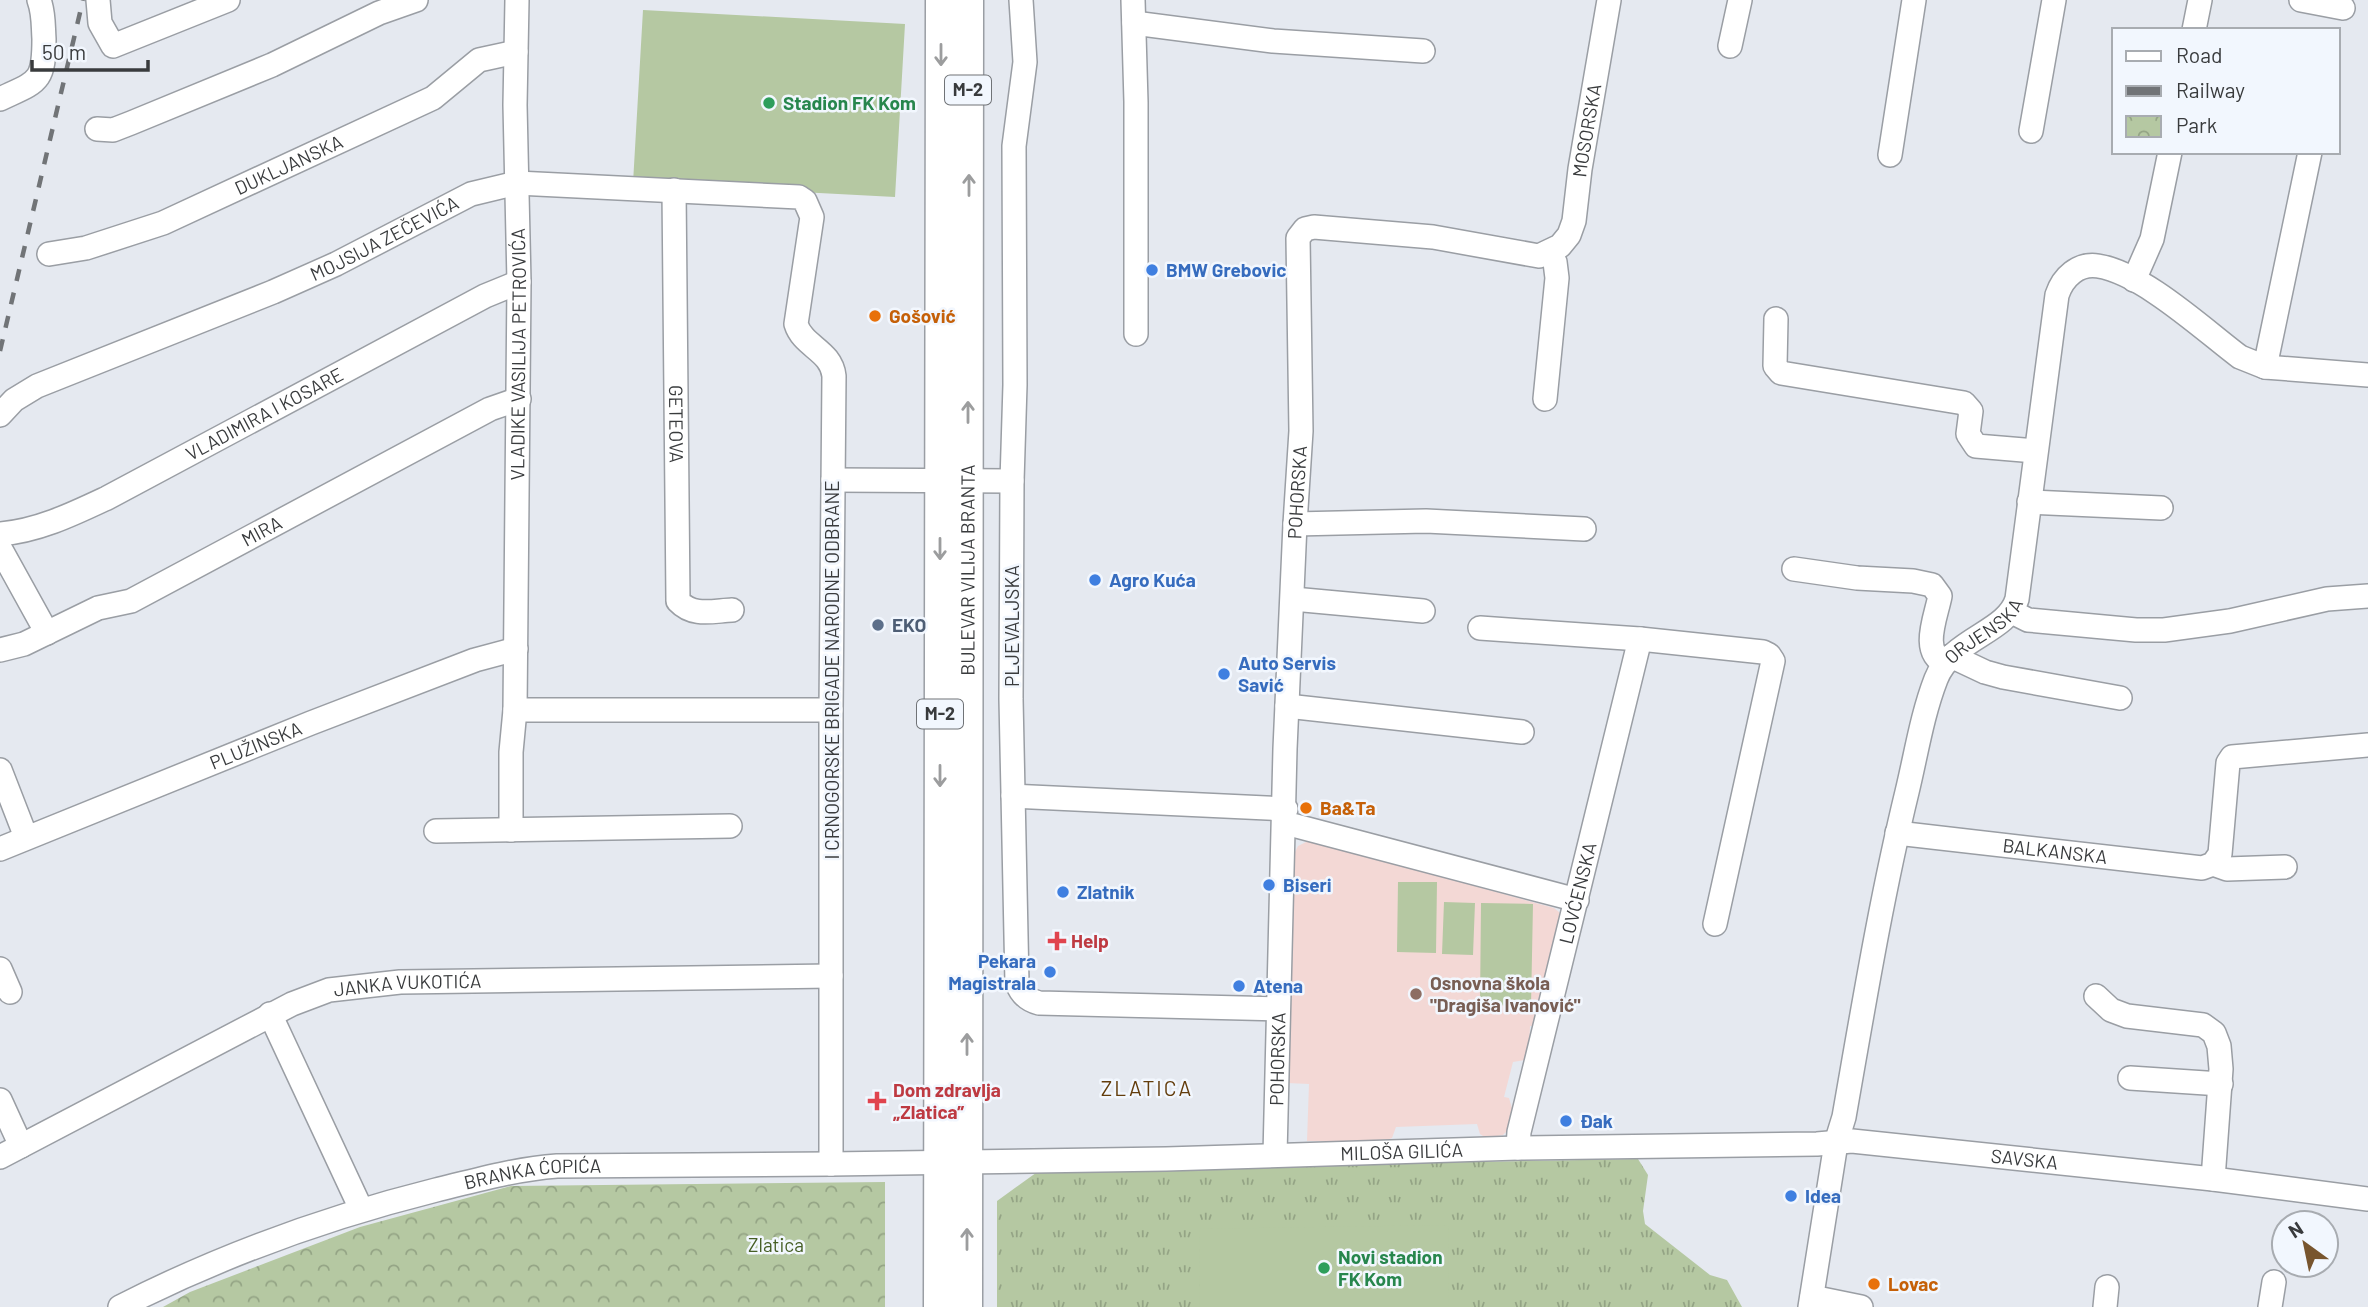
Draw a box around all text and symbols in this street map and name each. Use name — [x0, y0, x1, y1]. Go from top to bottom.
scale bar — [32, 28, 147, 72]
legend — [2112, 28, 2340, 154]
text: 50 m — [42, 39, 86, 64]
text: Road — [2176, 42, 2222, 67]
one-way arrow — [934, 43, 948, 66]
road number: M-2 — [945, 76, 991, 104]
text: Railway — [2176, 77, 2245, 102]
street label: MOSORSKA — [1567, 82, 1605, 179]
place label: Stadion FK Kom — [783, 91, 916, 114]
marker: Stadion FK Kom — [761, 95, 777, 111]
text: Park — [2176, 112, 2217, 137]
street label: DUKLJANSKA — [231, 129, 346, 199]
one-way arrow — [962, 174, 976, 197]
street label: MOJSIJA ZEČEVIĆA — [306, 191, 462, 285]
street label: VLADIKE VASILIJA PETROVIĆA — [505, 228, 530, 480]
place label: BMW Grebovic — [1166, 258, 1287, 281]
marker: BMW Grebovic — [1144, 262, 1160, 278]
place label: Gošović — [889, 304, 956, 327]
marker: Gošović — [867, 308, 883, 324]
street label: VLADIMIRA I KOSARE — [182, 362, 347, 465]
street label: GETEOVA — [665, 385, 689, 463]
one-way arrow — [961, 401, 975, 424]
street label: POHORSKA — [1282, 445, 1311, 540]
street label: BULEVAR VILIJA BRANTA — [955, 464, 979, 676]
street label: I CRNOGORSKE BRIGADE NARODNE ODBRANE — [820, 480, 843, 860]
street label: MIRA — [237, 511, 286, 551]
one-way arrow — [933, 537, 947, 560]
street label: PLJEVALJSKA — [1000, 565, 1023, 687]
place label: Agro Kuća — [1109, 568, 1196, 591]
marker: Agro Kuća — [1087, 572, 1103, 588]
street label: ORJENSKA — [1939, 594, 2027, 668]
place label: EKO — [892, 613, 926, 636]
marker: EKO — [870, 617, 886, 633]
place label: Auto Servis Savić — [1238, 651, 1336, 696]
marker: Auto Servis Savić — [1216, 666, 1232, 682]
road number: M-2 — [917, 700, 963, 728]
street label: PLUŽINSKA — [206, 716, 305, 774]
one-way arrow — [933, 764, 947, 787]
place label: Ba&Ta — [1320, 796, 1376, 819]
marker: Ba&Ta — [1298, 800, 1314, 816]
street label: BALKANSKA — [2001, 833, 2109, 868]
street label: LOVĆENSKA — [1554, 840, 1601, 946]
place label: Biseri — [1283, 873, 1332, 896]
marker: Biseri — [1261, 877, 1277, 893]
place label: Zlatnik — [1077, 880, 1135, 903]
marker: Zlatnik — [1055, 884, 1071, 900]
place label: Help — [1071, 929, 1109, 952]
marker: Help — [1049, 933, 1065, 949]
place label: Pekara Magistrala — [948, 949, 1036, 994]
marker: Pekara Magistrala — [1042, 964, 1058, 980]
street label: JANKA VUKOTIĆA — [332, 969, 482, 1000]
place label: Osnovna škola "Dragiša Ivanović" — [1430, 971, 1581, 1016]
place label: Atena — [1253, 974, 1303, 997]
marker: Atena — [1231, 978, 1247, 994]
marker: Osnovna škola "Dragiša Ivanović" — [1408, 986, 1424, 1002]
street label: POHORSKA — [1264, 1012, 1290, 1106]
one-way arrow — [960, 1033, 974, 1056]
district label: ZLATICA — [1101, 1075, 1193, 1100]
place label: Dom zdravlja „Zlatica” — [893, 1078, 1001, 1123]
marker: Dom zdravlja „Zlatica” — [867, 1091, 887, 1111]
place label: Đak — [1580, 1109, 1613, 1132]
marker: Đak — [1558, 1113, 1574, 1129]
street label: MILOŠA GILIĆA — [1340, 1138, 1463, 1165]
street label: SAVSKA — [1990, 1144, 2059, 1174]
street label: BRANKA ĆOPIĆA — [461, 1154, 601, 1194]
place label: Idea — [1805, 1184, 1841, 1207]
marker: Idea — [1783, 1188, 1799, 1204]
north arrow — [2270, 1209, 2340, 1279]
text: N — [2284, 1216, 2307, 1242]
one-way arrow — [960, 1228, 974, 1251]
park label: Zlatica — [748, 1233, 804, 1256]
place label: Novi stadion FK Kom — [1338, 1245, 1443, 1290]
marker: Novi stadion FK Kom — [1316, 1260, 1332, 1276]
place label: Lovac — [1888, 1272, 1939, 1295]
marker: Lovac — [1866, 1276, 1882, 1292]

